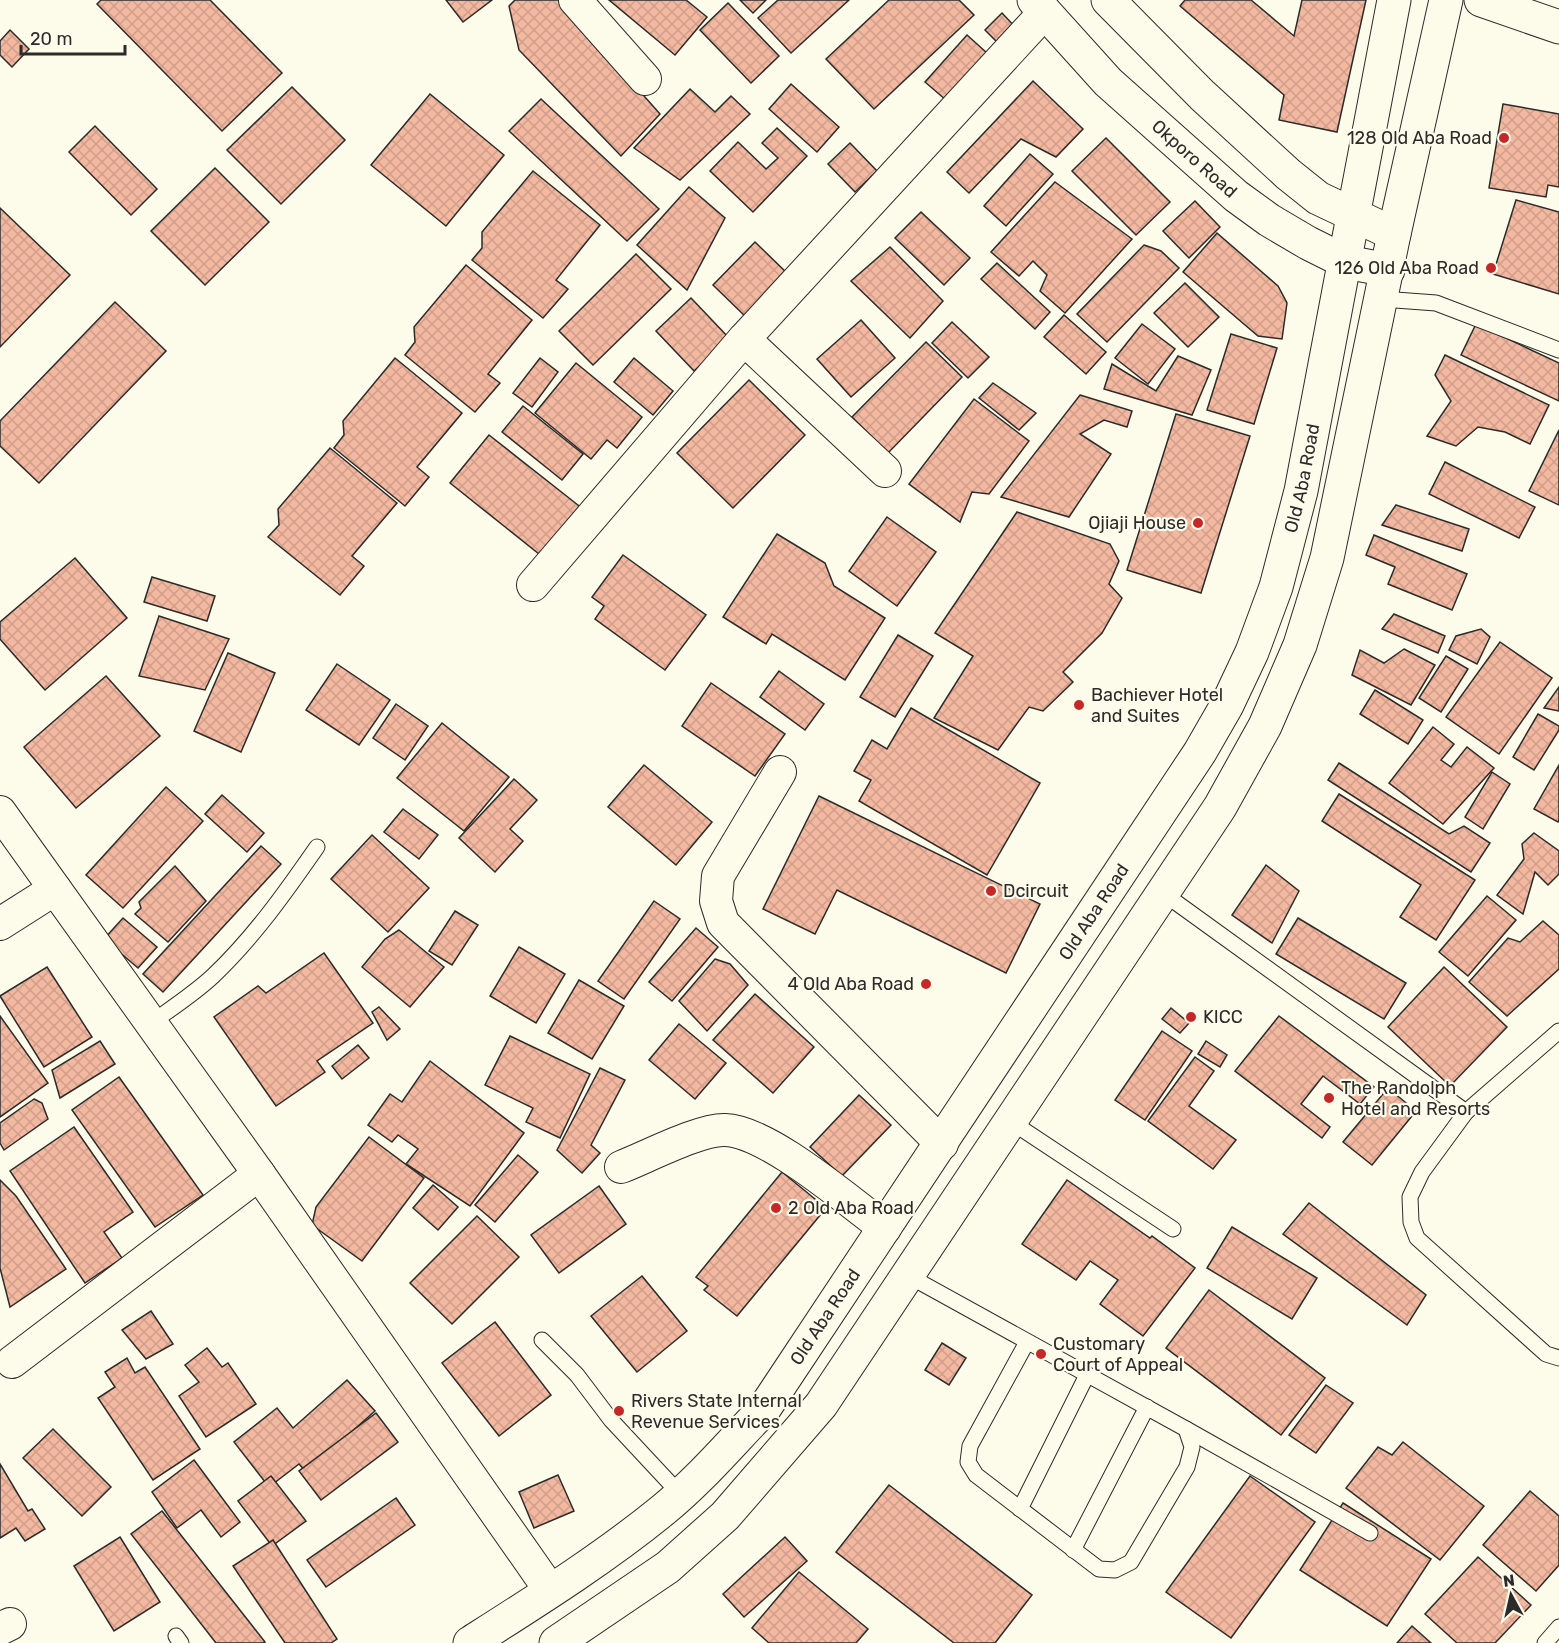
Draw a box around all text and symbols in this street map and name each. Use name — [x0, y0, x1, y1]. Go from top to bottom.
scale bar — [21, 18, 124, 56]
text: 20 m — [30, 28, 72, 50]
street label: Okporo Road — [1147, 115, 1241, 203]
place label: 128 Old Aba Road — [1347, 127, 1492, 149]
marker: 128 Old Aba Road — [1497, 131, 1511, 145]
place label: 126 Old Aba Road — [1334, 257, 1479, 279]
marker: 126 Old Aba Road — [1484, 261, 1498, 275]
street label: Old Aba Road — [1280, 422, 1325, 535]
place label: Ojiaji House — [1088, 512, 1186, 534]
marker: Ojiaji House — [1191, 516, 1205, 530]
place label: Bachiever Hotel and Suites — [1091, 684, 1223, 727]
marker: Bachiever Hotel and Suites — [1072, 698, 1086, 712]
street label: Old Aba Road — [1054, 860, 1134, 964]
place label: Dcircuit — [1003, 880, 1069, 902]
marker: Dcircuit — [984, 884, 998, 898]
place label: 4 Old Aba Road — [787, 973, 914, 995]
marker: 4 Old Aba Road — [919, 977, 933, 991]
place label: KICC — [1203, 1006, 1243, 1028]
marker: KICC — [1184, 1010, 1198, 1024]
place label: The Randolph Hotel and Resorts — [1341, 1077, 1490, 1120]
marker: The Randolph Hotel and Resorts — [1322, 1091, 1336, 1105]
place label: 2 Old Aba Road — [788, 1197, 914, 1219]
marker: 2 Old Aba Road — [769, 1201, 783, 1215]
street label: Old Aba Road — [785, 1265, 865, 1369]
place label: Customary Court of Appeal — [1053, 1333, 1183, 1376]
marker: Customary Court of Appeal — [1034, 1347, 1048, 1361]
place label: Rivers State Internal Revenue Services — [631, 1390, 802, 1433]
marker: Rivers State Internal Revenue Services — [612, 1404, 626, 1418]
north arrow — [1481, 1565, 1541, 1625]
text: N — [1502, 1570, 1516, 1591]

